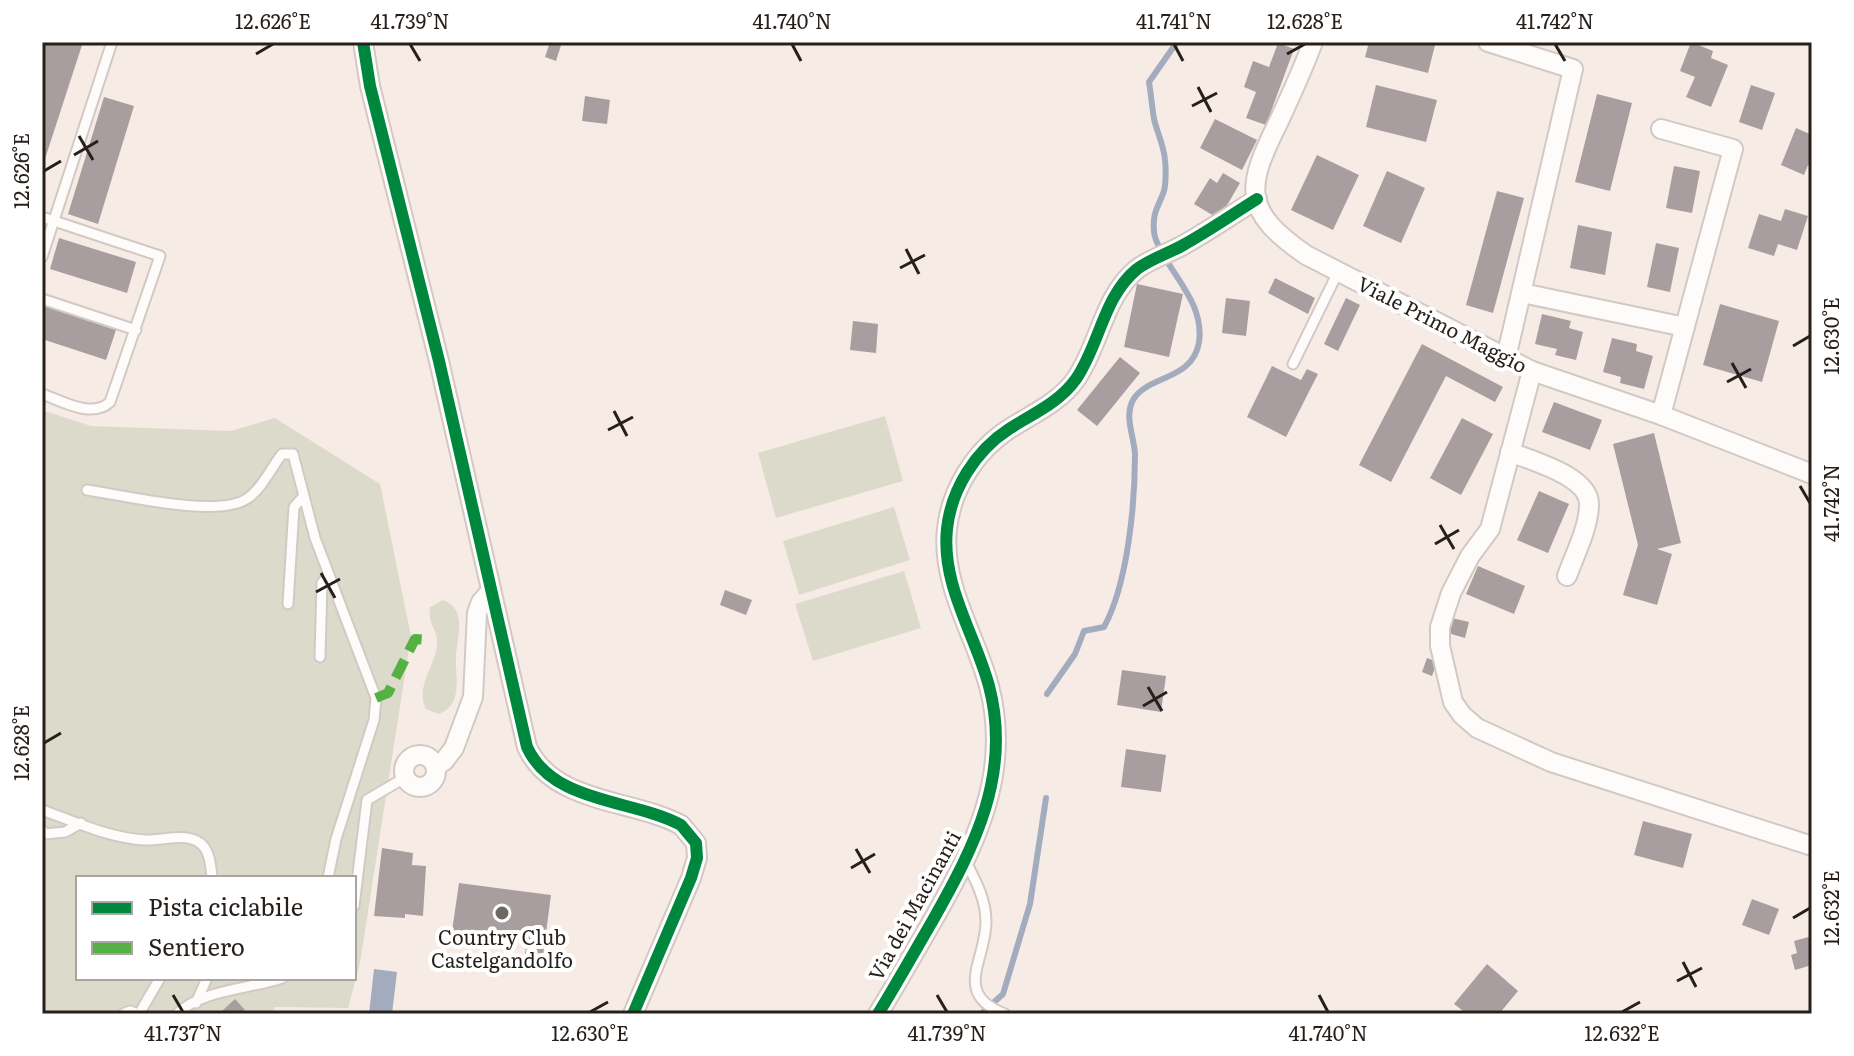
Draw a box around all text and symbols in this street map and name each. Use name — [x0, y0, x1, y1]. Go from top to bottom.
text: 12.626°E — [235, 5, 311, 35]
text: 41.739°N — [370, 5, 450, 35]
text: 41.740°N — [752, 5, 832, 35]
text: 41.741°N — [1136, 5, 1212, 35]
text: 12.628°E — [1267, 5, 1343, 35]
text: 41.742°N — [1516, 5, 1594, 35]
text: 12.626°E — [5, 133, 35, 209]
street label: Viale Primo Maggio — [1353, 267, 1533, 379]
text: 12.630°E — [1815, 297, 1845, 375]
text: 41.742°N — [1815, 464, 1845, 542]
text: 12.628°E — [5, 705, 35, 781]
street label: Via dei Macinanti — [860, 824, 967, 985]
text: 12.632°E — [1815, 870, 1845, 946]
legend — [76, 876, 356, 980]
text: Pista ciclabile — [148, 888, 303, 923]
marker: Country Club Castelgandolfo — [493, 904, 511, 922]
place label: Country Club Castelgandolfo — [431, 921, 573, 974]
text: Sentiero — [148, 928, 245, 963]
text: 41.737°N — [144, 1017, 222, 1047]
text: 12.630°E — [551, 1017, 629, 1047]
text: 41.739°N — [907, 1017, 987, 1047]
text: 41.740°N — [1288, 1017, 1368, 1047]
text: 12.632°E — [1584, 1017, 1660, 1047]

